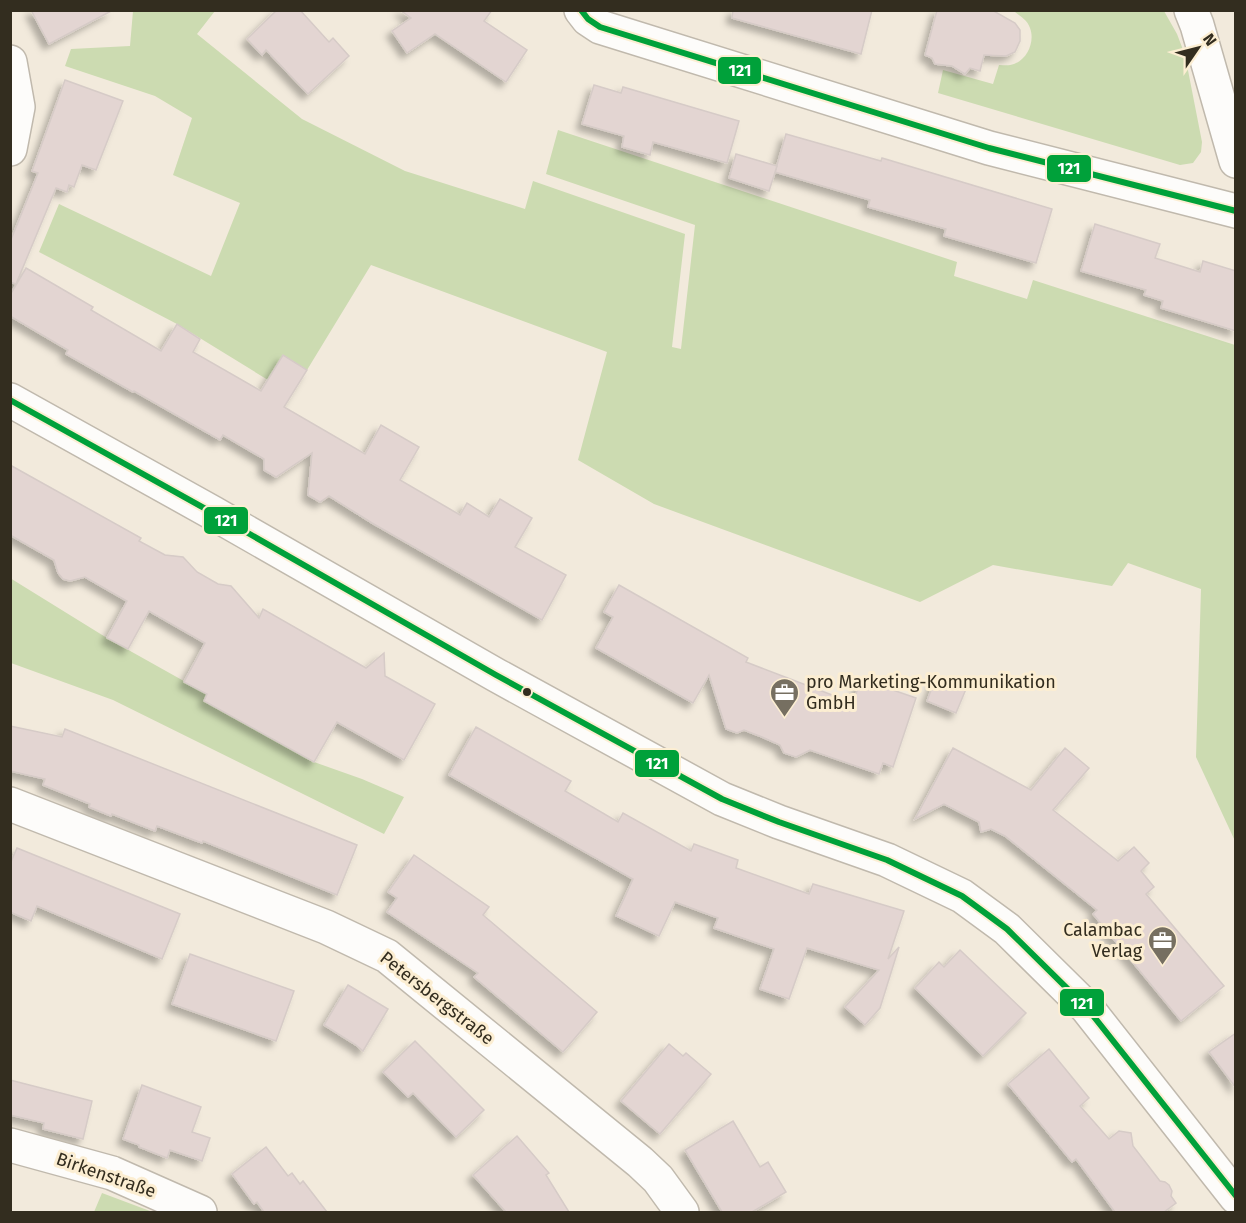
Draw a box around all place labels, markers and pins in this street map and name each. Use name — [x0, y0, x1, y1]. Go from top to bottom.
place label: pro Marketing-Kommunikation GmbH — [806, 671, 1056, 714]
office icon: pro Marketing-Kommunikation GmbH — [769, 676, 801, 718]
unlabelled marker — [521, 686, 533, 698]
place label: Calambac Verlag — [1063, 919, 1143, 962]
office icon: Calambac Verlag — [1147, 924, 1179, 966]

